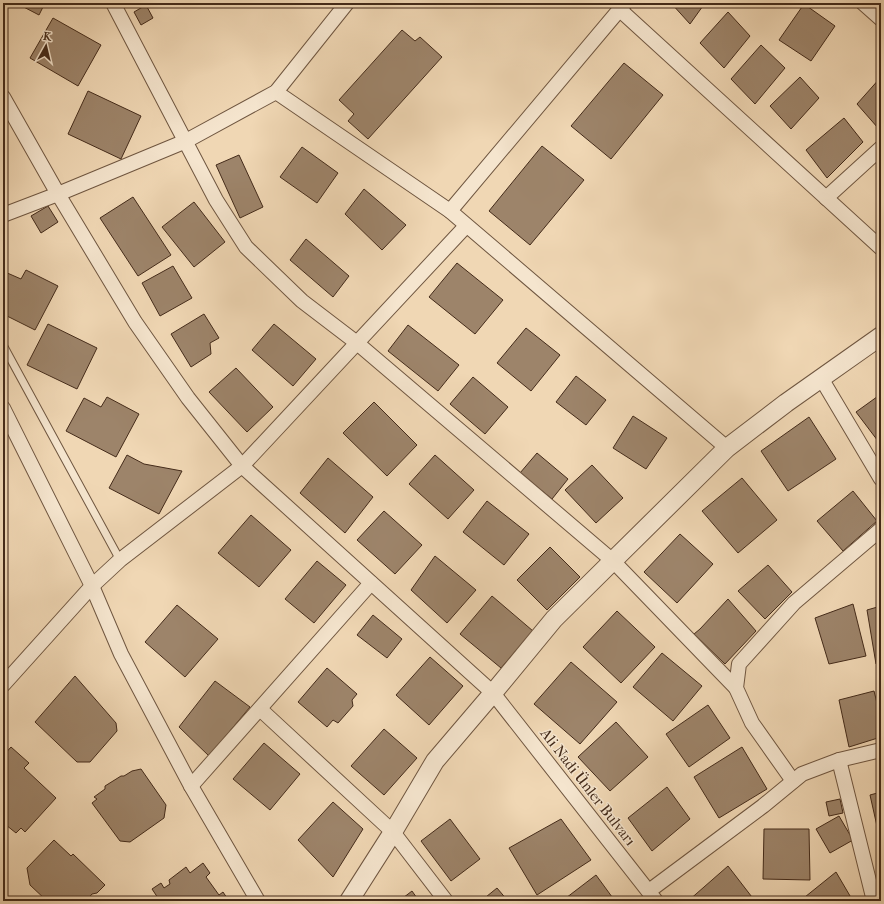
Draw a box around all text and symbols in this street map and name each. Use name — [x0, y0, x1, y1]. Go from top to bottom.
north arrow — [26, 26, 66, 66]
text: K — [42, 30, 53, 44]
street label: Ali Nadi Ünler Bulvarı — [536, 724, 640, 850]

